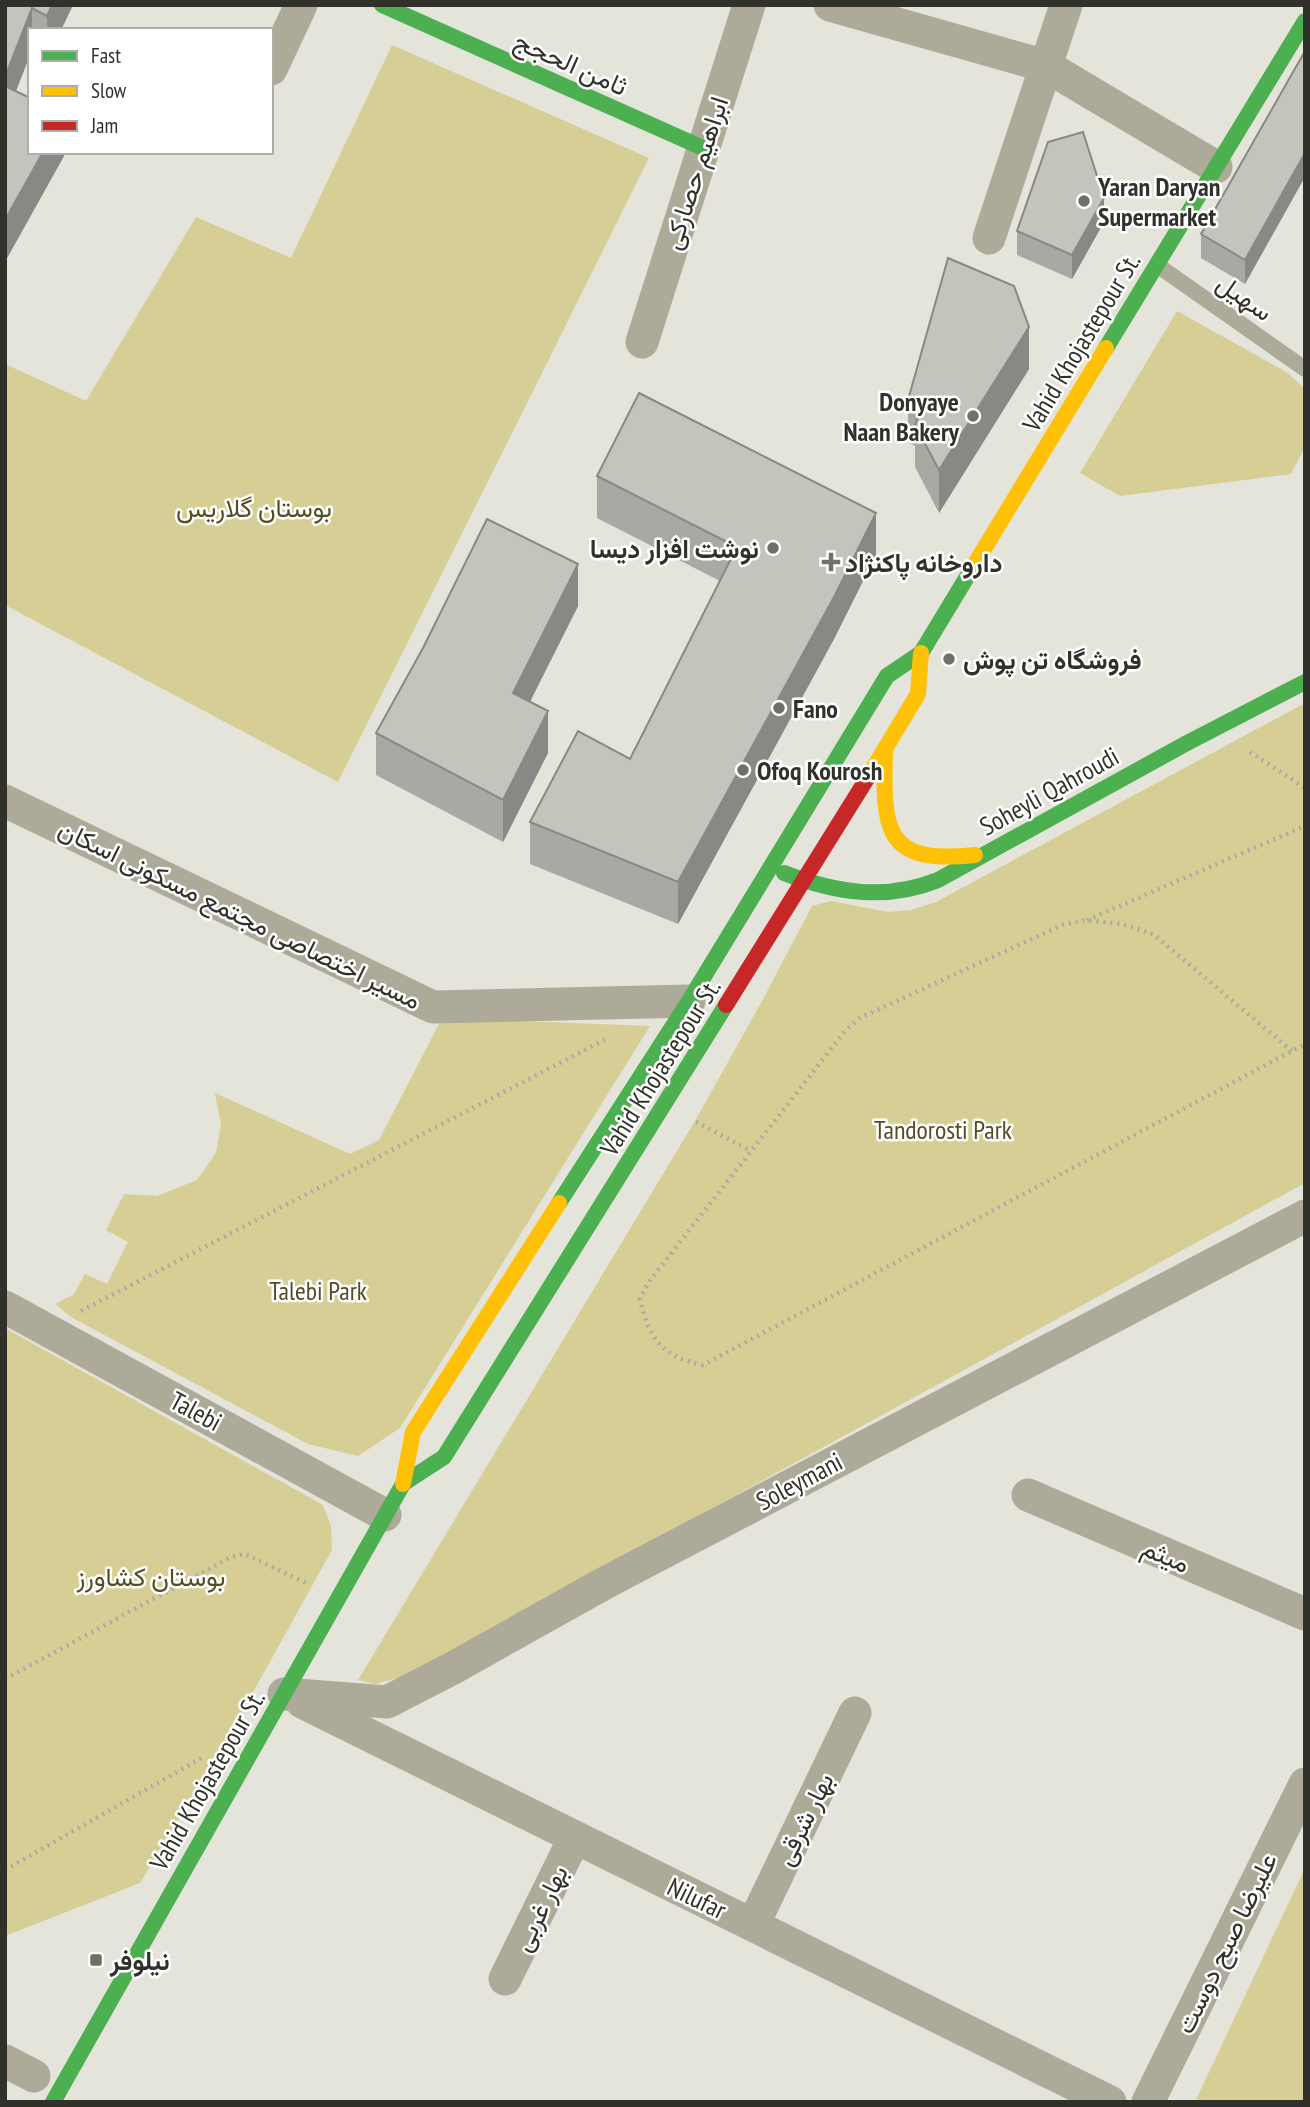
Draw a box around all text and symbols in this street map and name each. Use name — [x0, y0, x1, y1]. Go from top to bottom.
street label: ثامن الحجج — [508, 23, 633, 104]
legend — [28, 28, 273, 154]
text: Fast — [91, 42, 121, 69]
text: Slow — [91, 77, 127, 104]
street label: ابراهیم حصارکی — [655, 92, 736, 254]
text: Jam — [90, 112, 118, 139]
place label: Yaran Daryan Supermarket — [1097, 170, 1221, 233]
marker: Yaran Daryan Supermarket — [1076, 193, 1092, 209]
street label: Vahid Khojastepour St. — [1014, 247, 1147, 438]
street label: سهیل — [1210, 266, 1280, 328]
place label: Donyaye Naan Bakery — [843, 385, 960, 448]
marker: Donyaye Naan Bakery — [965, 408, 981, 424]
park label: بوستان گلاریس — [176, 491, 332, 524]
place label: نوشت افزار دیسا — [590, 532, 759, 565]
marker: نوشت افزار دیسا — [765, 540, 781, 556]
place label: داروخانه پاکنژاد — [845, 546, 1002, 581]
marker: داروخانه پاکنژاد — [823, 554, 839, 570]
place label: فروشگاه تن پوش — [963, 643, 1142, 678]
marker: فروشگاه تن پوش — [941, 651, 957, 667]
place label: Fano — [793, 692, 838, 725]
marker: Fano — [771, 700, 787, 716]
street label: Soheyli Qahroudi — [974, 739, 1124, 843]
place label: Ofoq Kourosh — [757, 754, 882, 787]
marker: Ofoq Kourosh — [735, 762, 751, 778]
street label: مسیر اختصاصی مجتمع مسکونی اسکان — [52, 812, 427, 1018]
street label: Vahid Khojastepour St. — [592, 972, 728, 1162]
park label: Tandorosti Park — [874, 1113, 1012, 1146]
park label: Talebi Park — [269, 1274, 367, 1307]
street label: Talebi — [165, 1384, 227, 1438]
street label: Soleymani — [750, 1445, 848, 1517]
street label: میثم — [1137, 1530, 1195, 1581]
park label: بوستان کشاورز — [76, 1560, 225, 1593]
street label: Vahid Khojastepour St. — [142, 1684, 272, 1877]
street label: بهار شرقی — [767, 1767, 841, 1871]
street label: علیرضا صبح دوست — [1168, 1847, 1286, 2040]
street label: بهار غربی — [505, 1860, 575, 1956]
street label: Nilufar — [662, 1870, 732, 1926]
place label: نیلوفر — [109, 1944, 170, 1977]
marker: نیلوفر — [88, 1952, 104, 1968]

